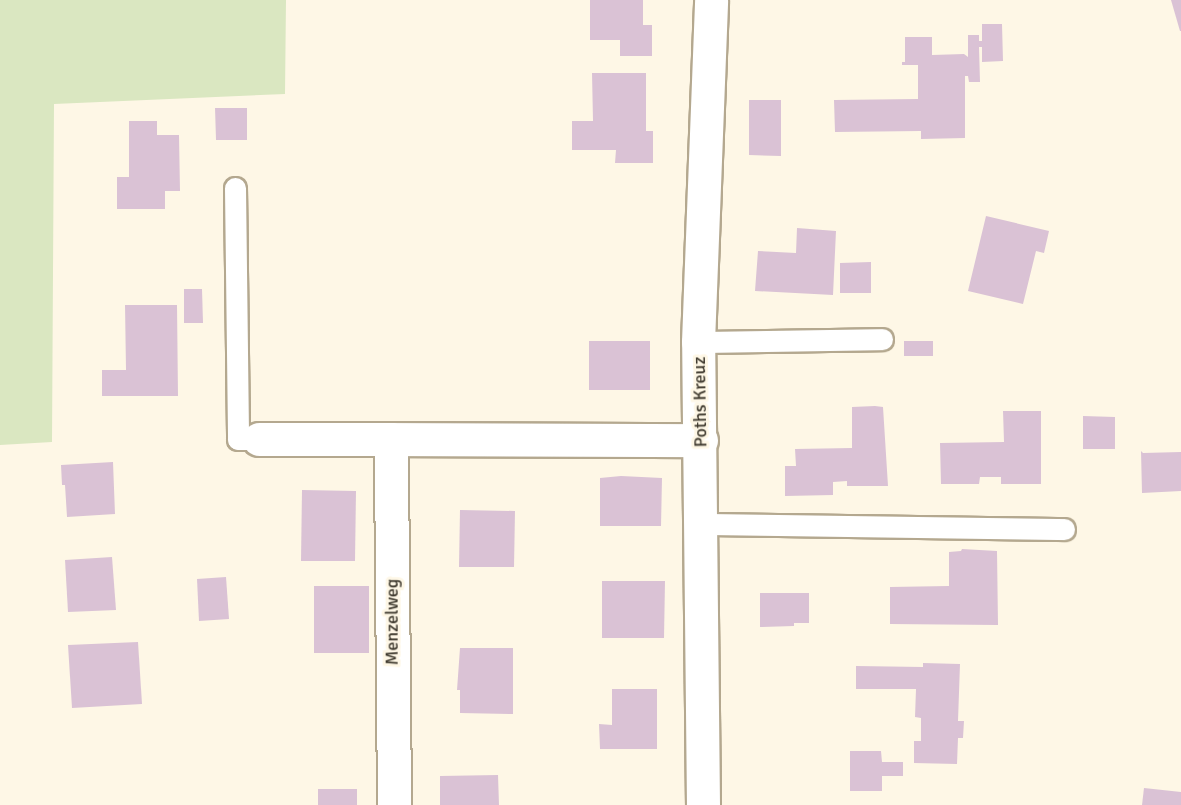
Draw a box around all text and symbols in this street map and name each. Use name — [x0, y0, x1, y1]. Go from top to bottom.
street label: Poths Kreuz — [688, 356, 712, 448]
street label: Menzelweg — [381, 579, 403, 665]

